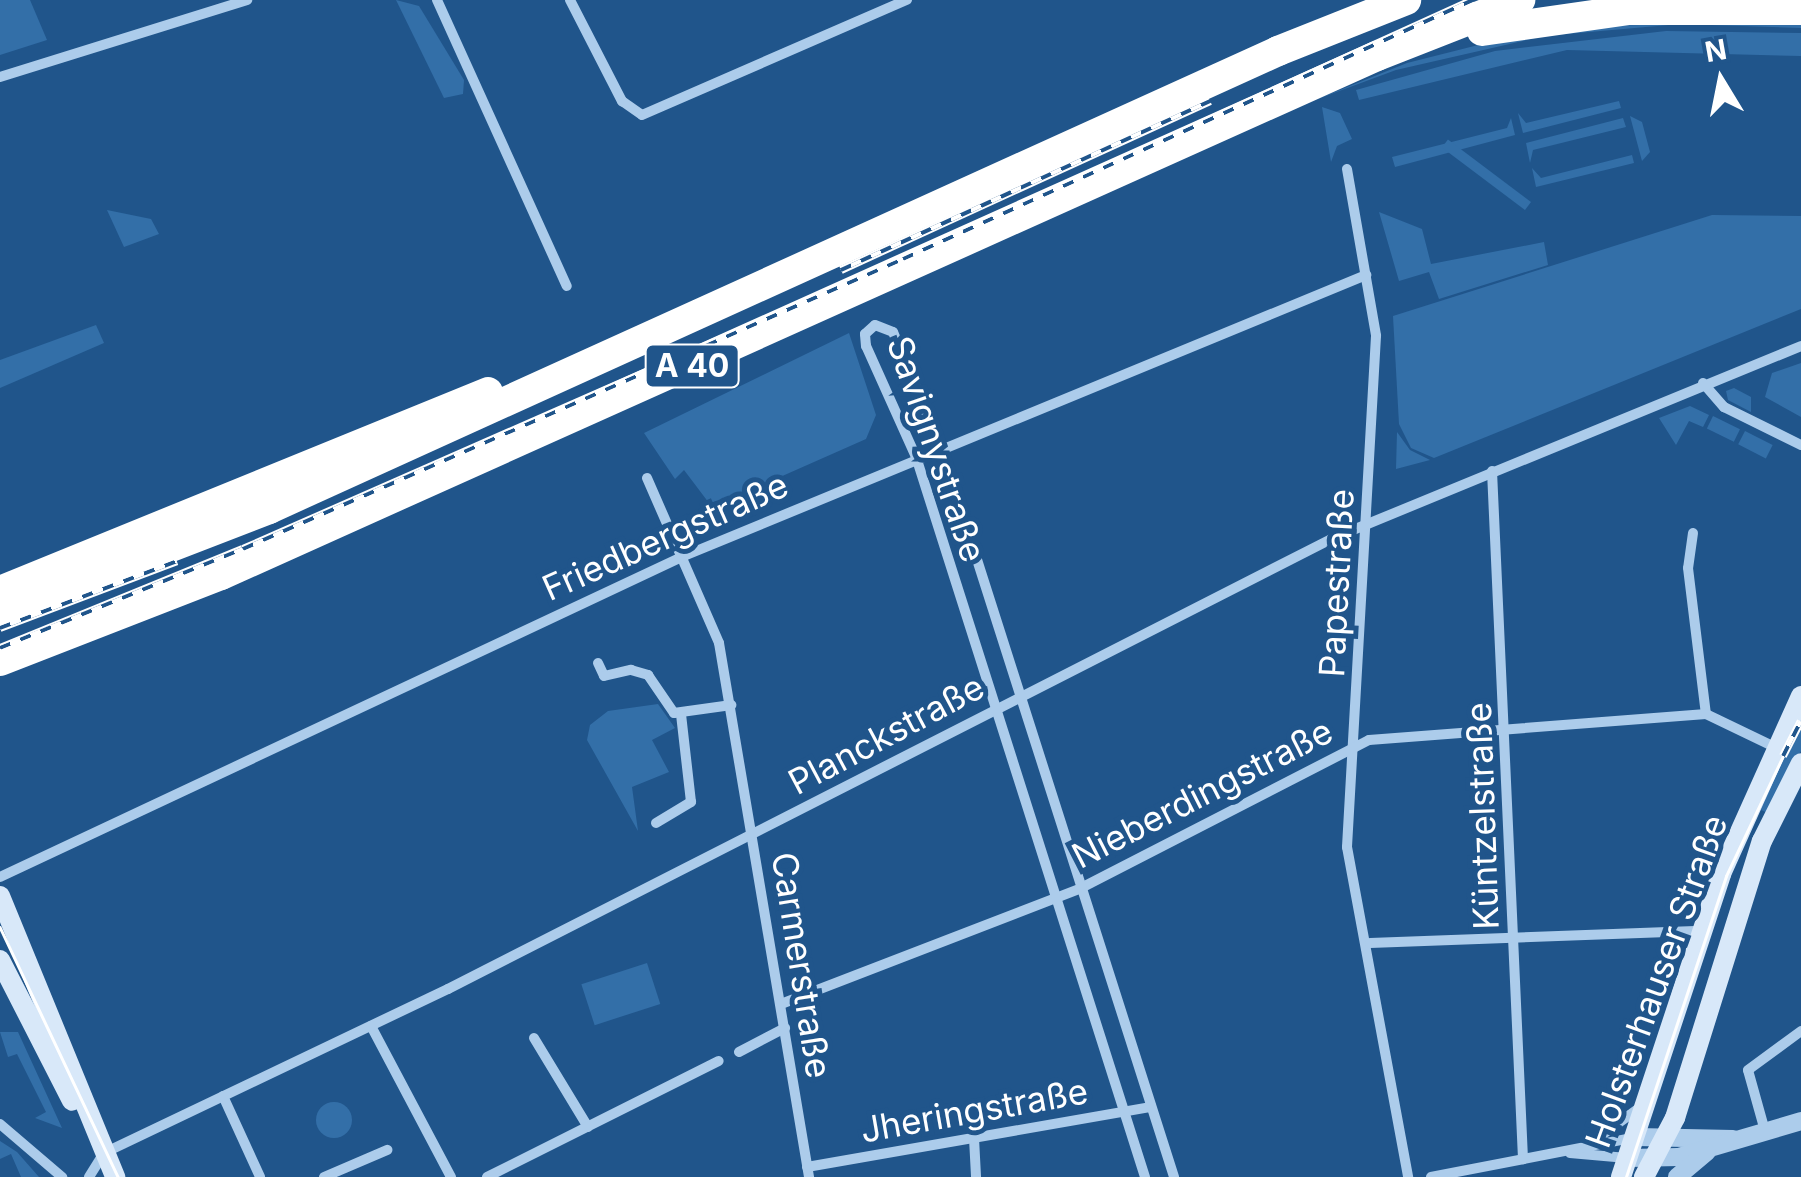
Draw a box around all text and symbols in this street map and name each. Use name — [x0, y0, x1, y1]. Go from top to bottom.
north arrow — [1671, 30, 1771, 130]
text: N — [1702, 32, 1729, 69]
street label: Savignystraße — [879, 331, 995, 567]
road number: A 40 — [644, 339, 740, 393]
street label: Friedbergstraße — [536, 463, 794, 609]
street label: Papestraße — [1310, 488, 1362, 678]
street label: Planckstraße — [781, 665, 991, 803]
street label: Küntzelstraße — [1457, 702, 1507, 930]
street label: Nieberdingstraße — [1065, 709, 1339, 877]
street label: Holsterhauser Straße — [1576, 809, 1736, 1153]
street label: Carmerstraße — [763, 849, 841, 1081]
street label: Jheringstraße — [857, 1069, 1091, 1151]

